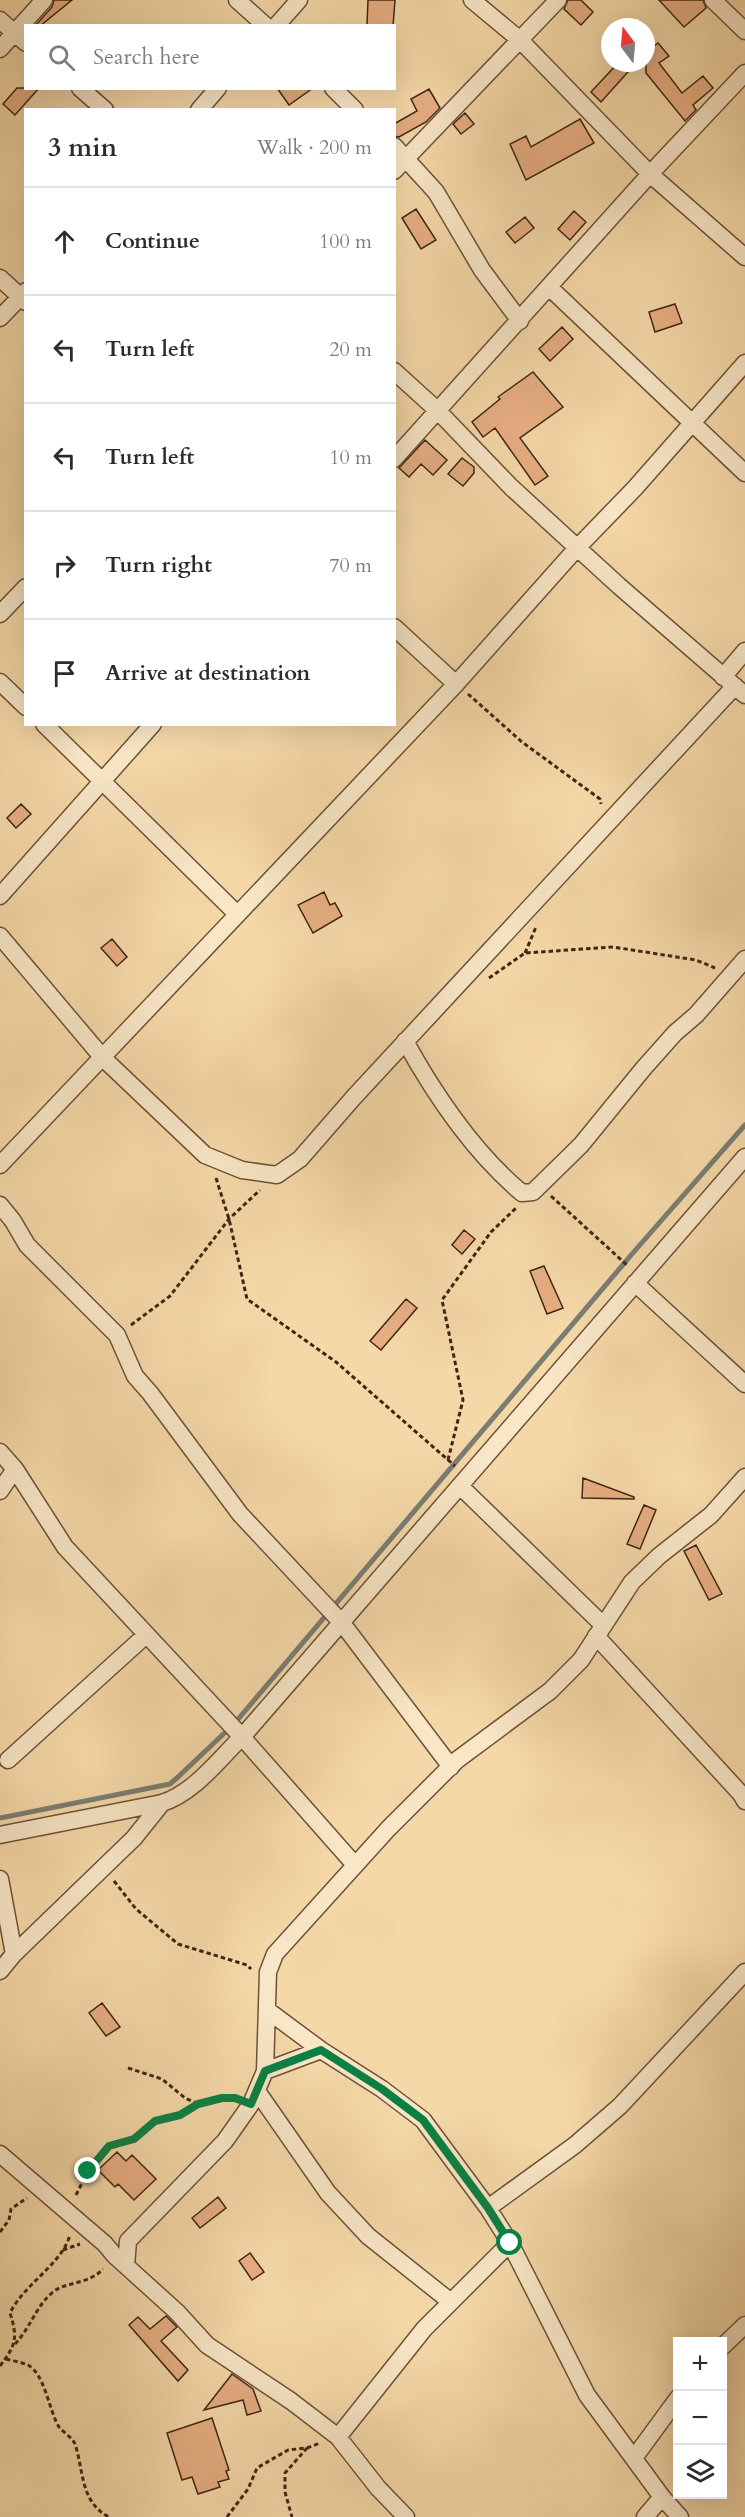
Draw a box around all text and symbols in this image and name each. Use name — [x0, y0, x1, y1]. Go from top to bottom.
north arrow — [601, 18, 655, 72]
search box — [24, 24, 396, 90]
icon: search — [45, 41, 78, 74]
text: Search here — [93, 42, 200, 72]
text: 3 min — [48, 130, 117, 165]
text: Walk · 200 m — [257, 134, 372, 161]
icon: ahead — [48, 225, 81, 258]
text: Continue — [105, 226, 200, 256]
text: 100 m — [319, 228, 372, 255]
icon: left — [48, 333, 81, 366]
text: Turn left — [105, 334, 194, 364]
text: 20 m — [329, 336, 372, 363]
icon: left — [48, 441, 81, 474]
text: Turn left — [105, 442, 194, 472]
text: 10 m — [329, 444, 372, 471]
icon: right — [48, 549, 81, 582]
text: Turn right — [105, 550, 212, 580]
text: 70 m — [329, 552, 372, 579]
icon: arrive — [48, 657, 81, 690]
text: Arrive at destination — [105, 658, 310, 688]
route end — [74, 2157, 100, 2183]
route start — [496, 2229, 522, 2255]
map controls — [673, 2337, 727, 2499]
button: + — [673, 2337, 727, 2391]
button: − — [673, 2391, 727, 2445]
button: layers — [673, 2445, 727, 2499]

